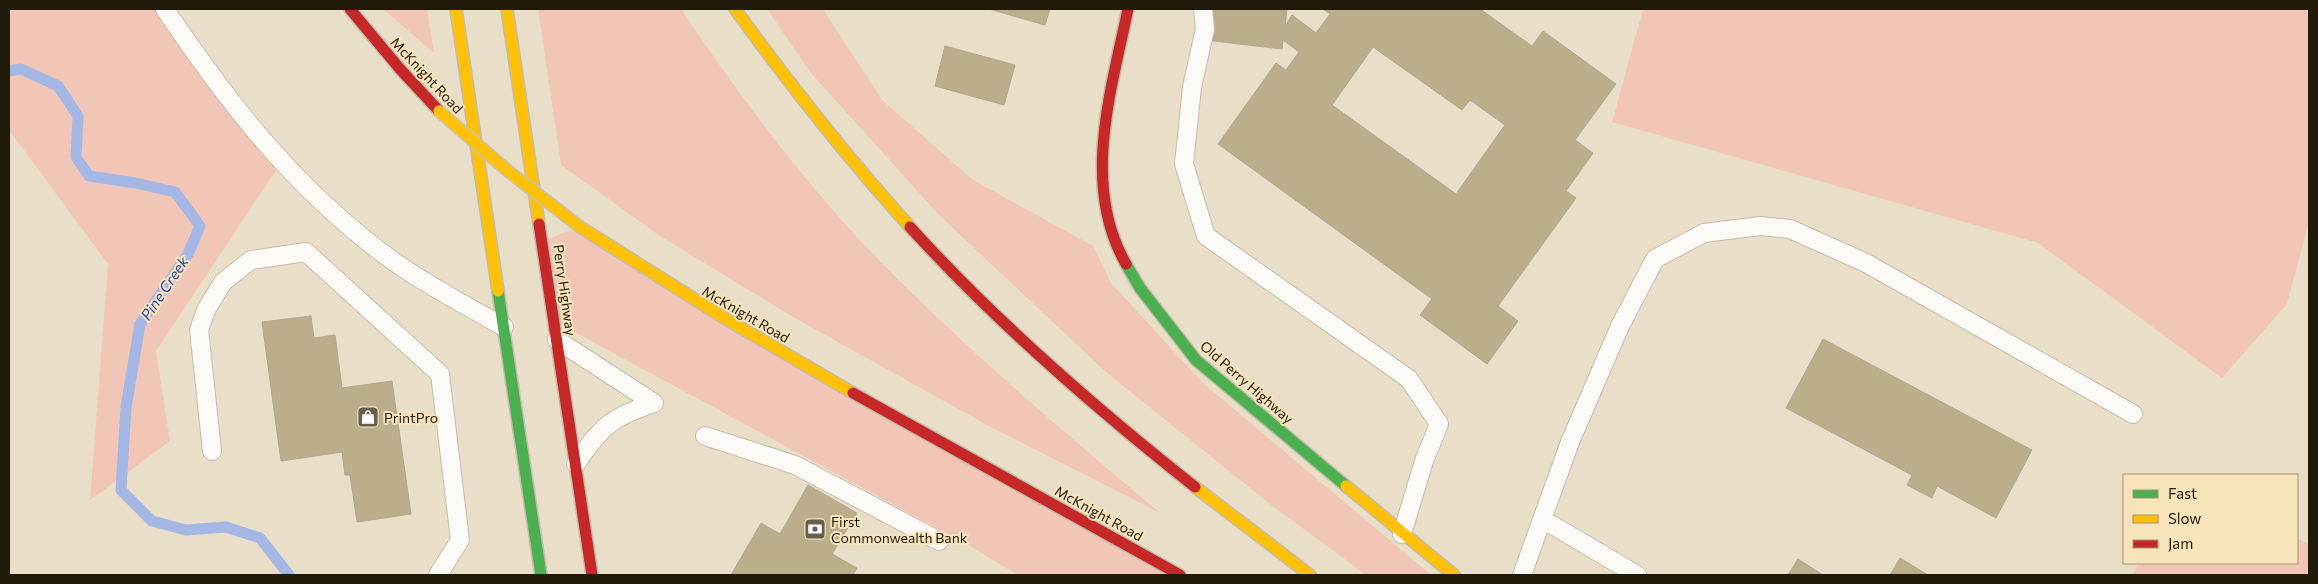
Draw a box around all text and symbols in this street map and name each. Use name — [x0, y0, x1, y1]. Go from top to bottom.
street label: McKnight Road — [387, 33, 467, 117]
street label: Perry Highway — [550, 243, 580, 337]
water label: Pine Creek — [136, 252, 192, 323]
street label: McKnight Road — [699, 282, 793, 346]
street label: Old Perry Highway — [1197, 337, 1297, 427]
shop icon: PrintPro — [356, 405, 380, 429]
place label: PrintPro — [384, 409, 438, 426]
legend — [2123, 474, 2298, 564]
street label: McKnight Road — [1052, 482, 1146, 544]
text: Fast — [2168, 484, 2197, 502]
text: Slow — [2168, 509, 2201, 527]
place label: First Commonwealth Bank — [831, 513, 968, 546]
bank icon: First Commonwealth Bank — [803, 517, 827, 541]
text: Jam — [2168, 534, 2193, 552]

